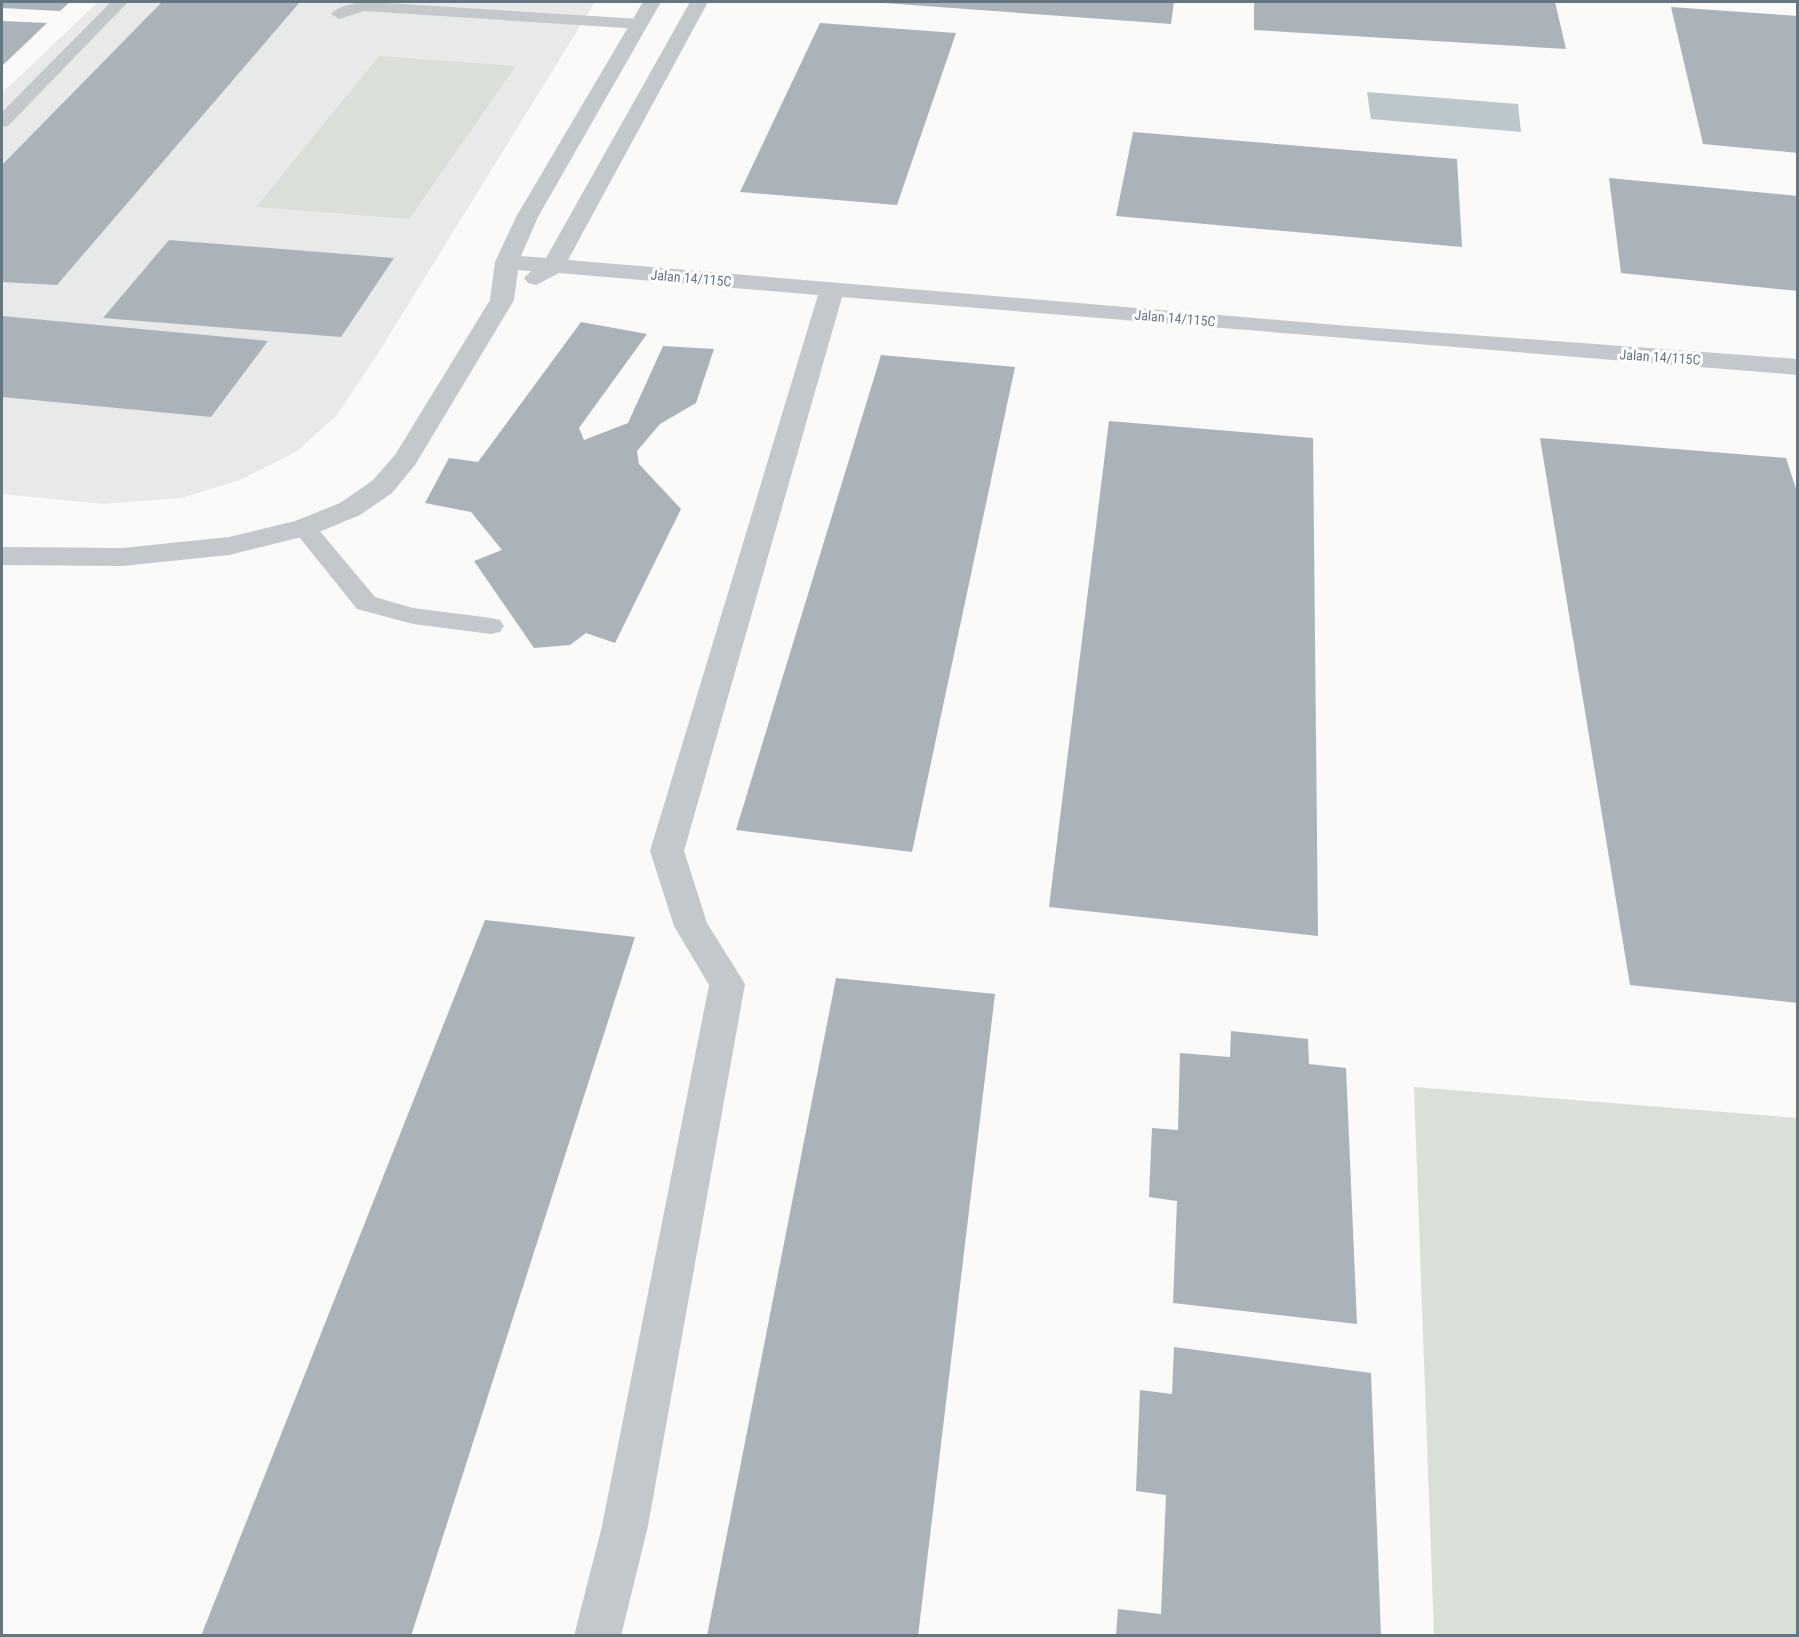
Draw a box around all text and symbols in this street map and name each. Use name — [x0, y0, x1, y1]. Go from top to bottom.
street label: Jalan 14/115C — [650, 266, 732, 290]
street label: Jalan 14/115C — [1134, 306, 1216, 330]
street label: Jalan 14/115C — [1619, 346, 1701, 368]

